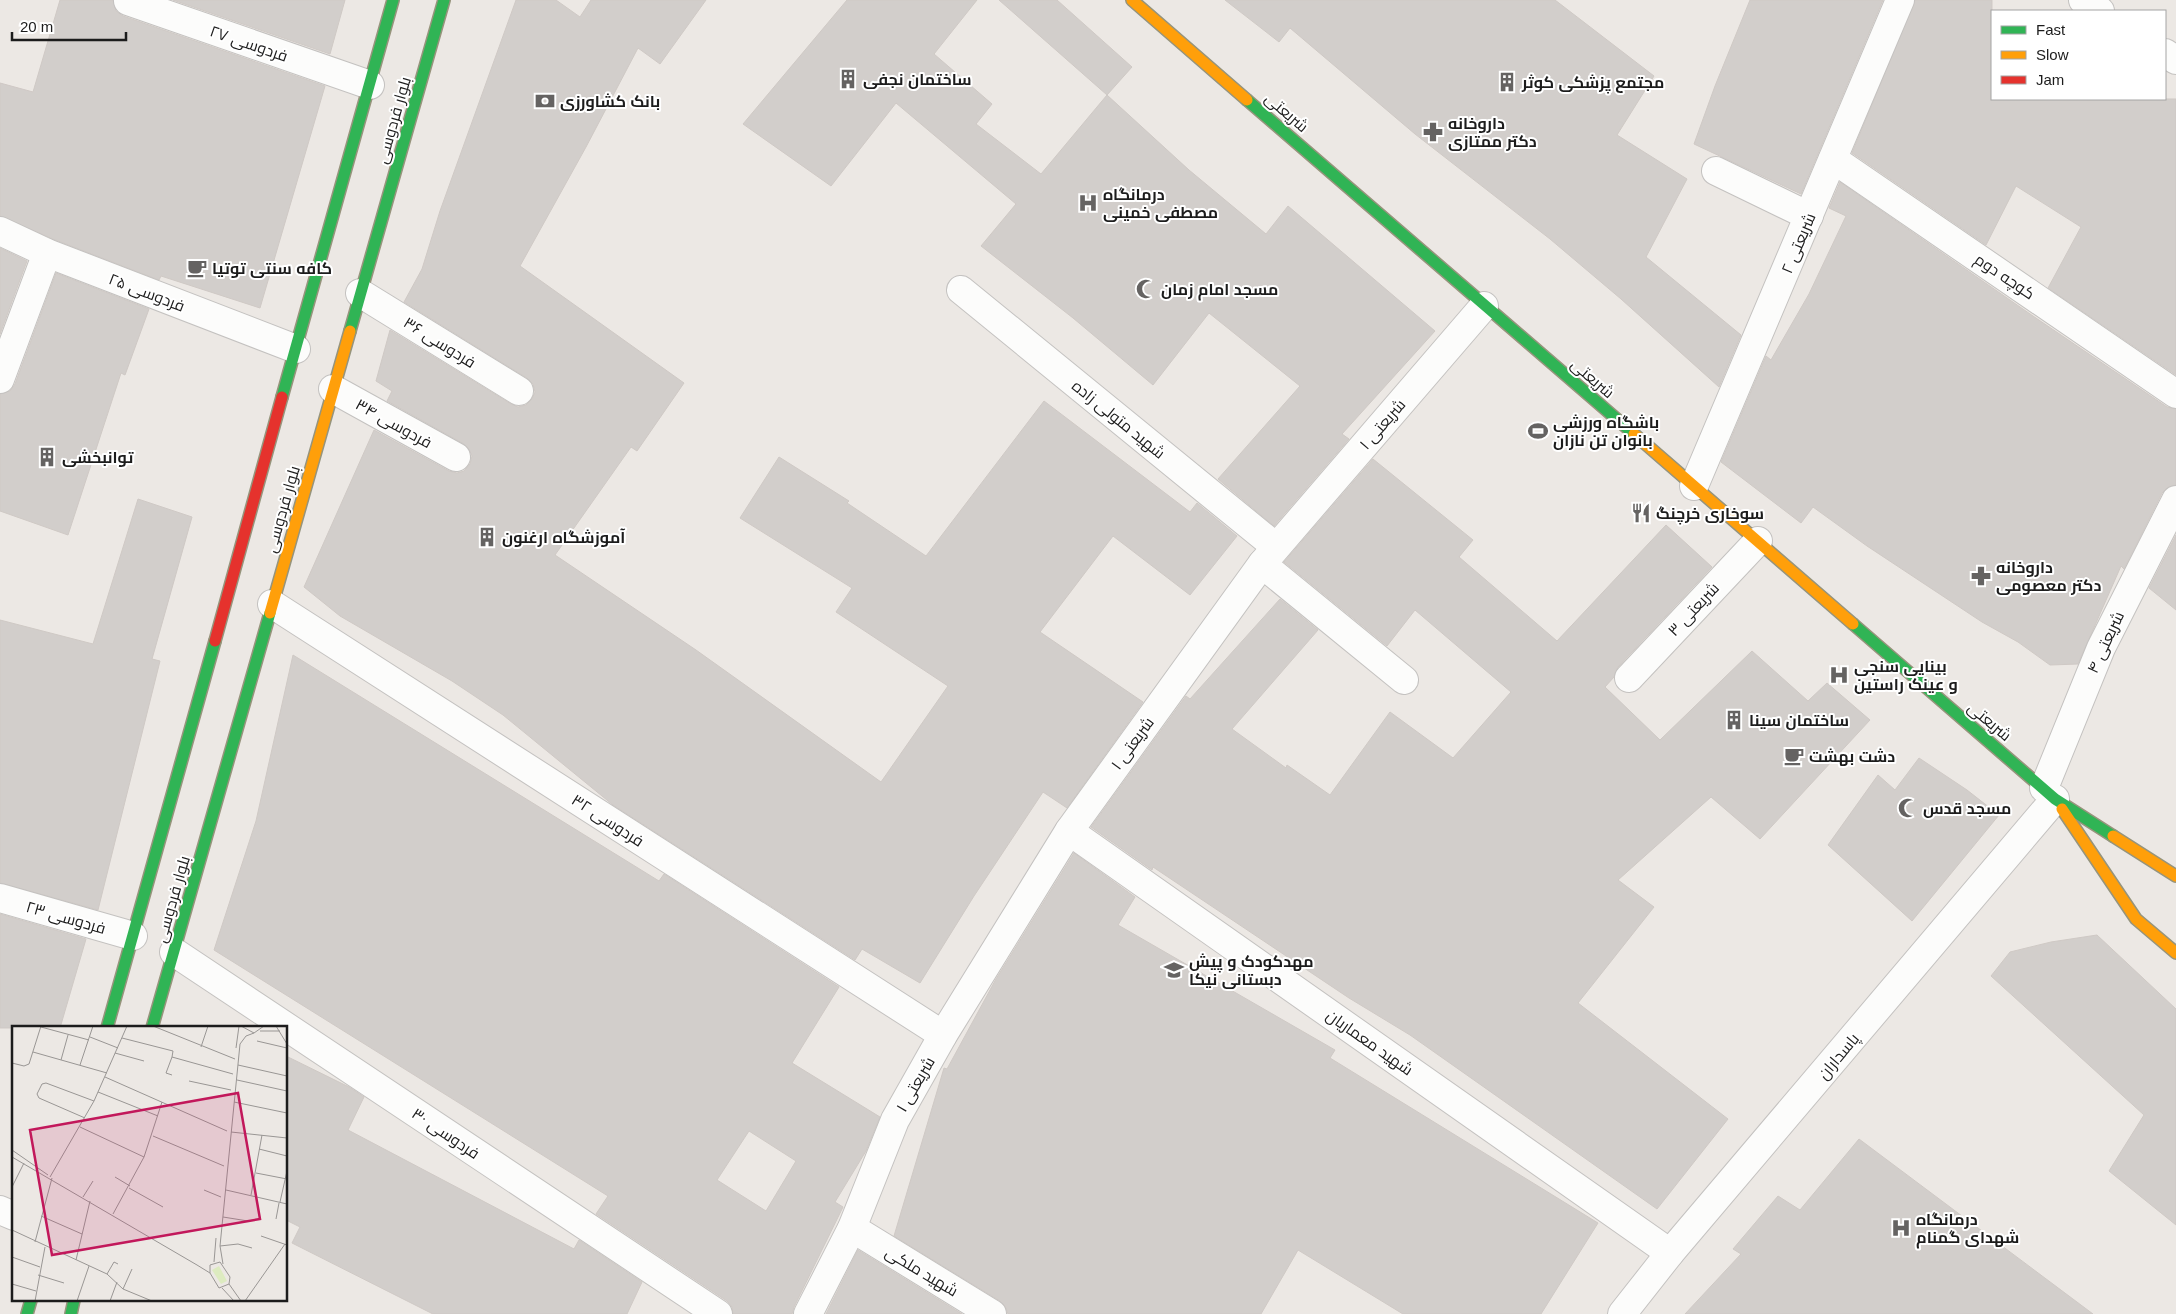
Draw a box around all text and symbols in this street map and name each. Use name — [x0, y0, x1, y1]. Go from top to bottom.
scale bar — [12, 10, 126, 42]
legend — [1991, 10, 2166, 100]
text: 20 m — [20, 18, 53, 35]
text: Fast — [2036, 21, 2066, 38]
street label: فردوسی ۲۷ — [207, 22, 290, 67]
text: Slow — [2036, 46, 2069, 63]
building icon: ساختمان نجفی — [837, 68, 859, 90]
place label: ساختمان نجفی — [863, 71, 972, 89]
building icon: مجتمع پزشکی کوثر — [1496, 71, 1518, 93]
text: Jam — [2036, 71, 2064, 88]
place label: مجتمع پزشکی کوثر — [1521, 74, 1664, 94]
street label: بلوار فردوسی — [373, 75, 416, 166]
street label: شریعتی — [1261, 89, 1312, 137]
bank icon: بانک کشاورزی — [534, 90, 556, 112]
place label: بانک کشاورزی — [560, 93, 660, 111]
place label: داروخانه دکتر ممتازی — [1448, 115, 1537, 151]
pharmacy icon: داروخانه دکتر ممتازی — [1422, 121, 1444, 143]
place label: درمانگاه مصطفی خمینی — [1103, 186, 1218, 222]
hospital icon: درمانگاه مصطفی خمینی — [1077, 192, 1099, 214]
street label: شریعتی ۲ — [1778, 210, 1821, 277]
street label: کوچه دوم — [1970, 250, 2038, 305]
cafe icon: کافه سنتی توتیا — [186, 257, 208, 279]
place label: کافه سنتی توتیا — [212, 260, 332, 278]
street label: فردوسی ۲۵ — [106, 270, 187, 317]
mosque icon: مسجد امام زمان — [1135, 278, 1157, 300]
place label: مسجد امام زمان — [1161, 281, 1278, 301]
street label: فردوسی ۳۶ — [400, 314, 479, 373]
street label: شریعتی — [1567, 355, 1618, 403]
street label: شهید متولی زاده — [1068, 377, 1168, 464]
street label: فردوسی ۳۴ — [352, 396, 435, 453]
street label: شریعتی ۱ — [1356, 396, 1410, 454]
place label: باشگاه ورزشی بانوان تن نازان — [1553, 414, 1659, 450]
sports icon: باشگاه ورزشی بانوان تن نازان — [1527, 420, 1549, 442]
building icon: توانبخشی — [36, 446, 58, 468]
place label: توانبخشی — [62, 449, 134, 467]
street label: بلوار فردوسی — [262, 464, 305, 555]
restaurant icon: سوخاری خرچنگ — [1630, 502, 1652, 524]
place label: سوخاری خرچنگ — [1656, 505, 1764, 525]
building icon: آموزشگاه ارغنون — [476, 526, 498, 548]
place label: آموزشگاه ارغنون — [502, 528, 625, 547]
place label: داروخانه دکتر معصومی — [1996, 559, 2101, 595]
pharmacy icon: داروخانه دکتر معصومی — [1970, 565, 1992, 587]
street label: شریعتی ۳ — [1665, 579, 1724, 641]
street label: شریعتی ۴ — [2084, 609, 2129, 677]
place label: بینایی سنجی و عینک راستین — [1854, 658, 1958, 694]
hospital icon: بینایی سنجی و عینک راستین — [1828, 664, 1850, 686]
street label: شریعتی — [1963, 698, 2015, 746]
building icon: ساختمان سینا — [1723, 709, 1745, 731]
place label: ساختمان سینا — [1749, 712, 1849, 730]
street label: شریعتی ۱ — [1108, 714, 1159, 774]
cafe icon: دشت بهشت — [1783, 745, 1805, 767]
place label: دشت بهشت — [1809, 748, 1895, 766]
street label: فردوسی ۳۲ — [568, 791, 647, 852]
mosque icon: مسجد قدس — [1897, 797, 1919, 819]
place label: مسجد قدس — [1923, 800, 2011, 818]
street label: بلوار فردوسی — [152, 854, 195, 945]
street label: فردوسی ۲۳ — [24, 898, 108, 939]
place label: مهدکودک و پیش دبستانی نیکا — [1189, 953, 1314, 989]
school or university icon: مهدکودک و پیش دبستانی نیکا — [1163, 959, 1185, 981]
street label: شهید معماریان — [1322, 1006, 1416, 1080]
inset map — [12, 1026, 288, 1302]
street label: پاسداران — [1814, 1030, 1865, 1084]
street label: شریعتی ۱ — [893, 1054, 940, 1116]
street label: فردوسی ۳۰ — [408, 1105, 483, 1164]
place label: درمانگاه شهدای گمنام — [1916, 1211, 2019, 1249]
hospital icon: درمانگاه شهدای گمنام — [1890, 1217, 1912, 1239]
street label: شهید ملکی — [881, 1243, 961, 1301]

